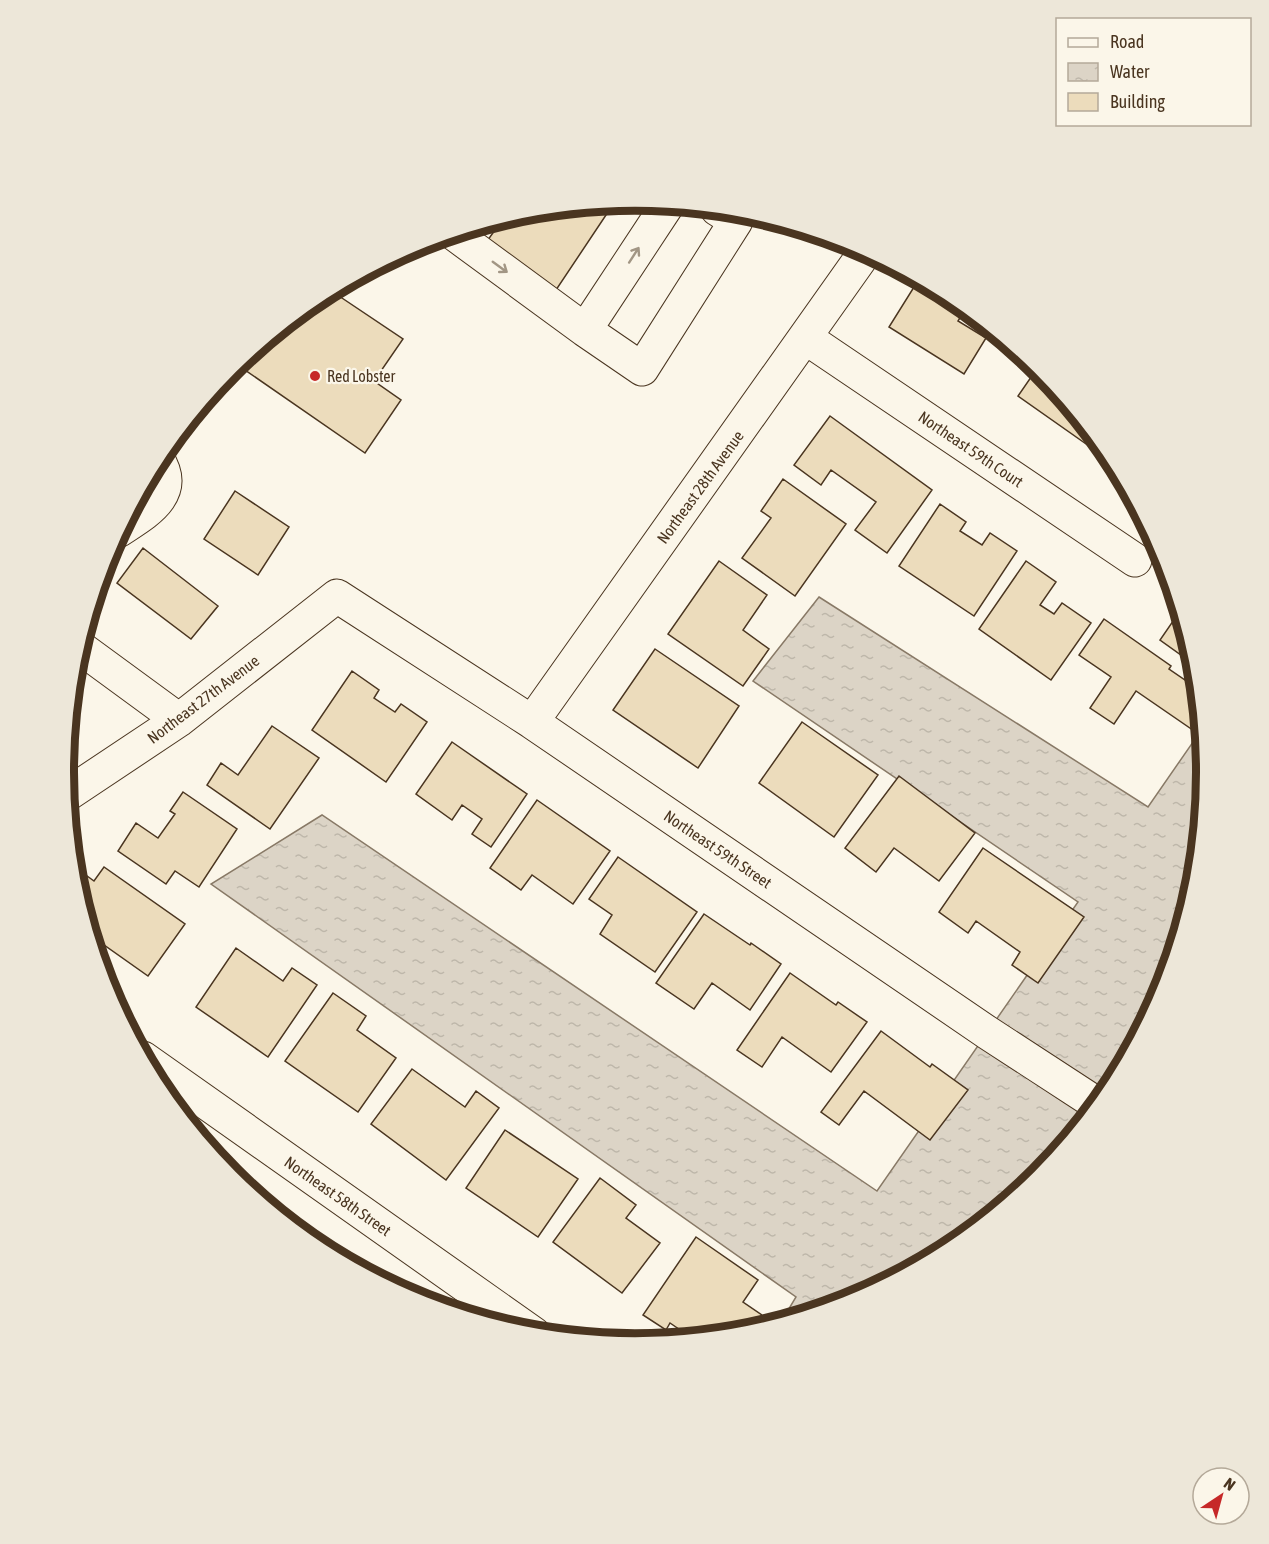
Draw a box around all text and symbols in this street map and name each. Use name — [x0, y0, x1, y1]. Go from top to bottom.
legend — [1056, 18, 1251, 126]
text: Road — [1110, 31, 1144, 52]
text: Water — [1110, 61, 1150, 82]
text: Building — [1110, 91, 1165, 112]
one-way arrow — [629, 247, 641, 264]
one-way arrow — [491, 261, 507, 274]
place label: Red Lobster — [327, 367, 396, 385]
marker: Red Lobster — [308, 369, 322, 383]
street label: Northeast 59th Court — [915, 407, 1027, 491]
street label: Northeast 28th Avenue — [653, 427, 747, 547]
street label: Northeast 27th Avenue — [144, 651, 262, 747]
street label: Northeast 59th Street — [661, 806, 775, 892]
street label: Northeast 58th Street — [281, 1153, 395, 1240]
north arrow — [1191, 1466, 1251, 1526]
text: N — [1221, 1474, 1239, 1494]

